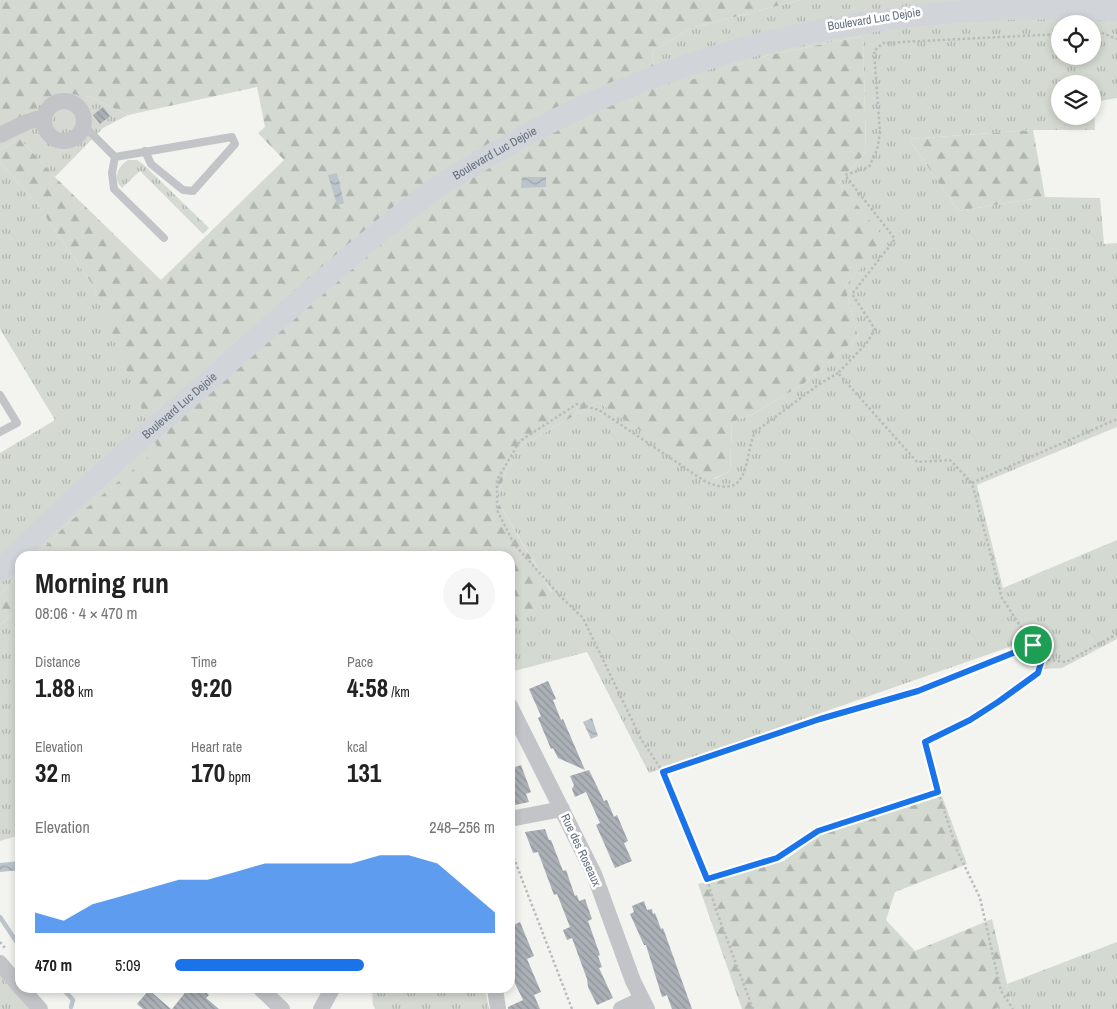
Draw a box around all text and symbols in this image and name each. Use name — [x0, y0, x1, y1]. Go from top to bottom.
street label: Boulevard Luc Dejoie — [826, 4, 922, 34]
map controls — [1051, 15, 1101, 125]
button: locate — [1051, 15, 1101, 65]
button: layers — [1051, 75, 1101, 125]
street label: Boulevard Luc Dejoie — [450, 123, 540, 184]
street label: Boulevard Luc Dejoie — [139, 369, 220, 443]
text: Morning run — [35, 564, 169, 602]
button: share — [443, 568, 495, 620]
text: 08:06 · 4 × 470 m — [35, 602, 138, 624]
pin — [1012, 624, 1054, 666]
icon: arrive — [1019, 631, 1047, 659]
text: Distance — [35, 653, 80, 671]
text: Time — [191, 653, 217, 671]
text: Pace — [347, 653, 373, 671]
text: 1.88 — [35, 671, 75, 705]
text: 9:20 — [191, 671, 232, 705]
text: 4:58 — [347, 671, 388, 705]
text: km — [75, 683, 93, 701]
text: /km — [388, 683, 410, 701]
text: Elevation — [35, 738, 83, 756]
text: Heart rate — [191, 738, 242, 756]
text: kcal — [347, 738, 367, 756]
text: 32 — [35, 756, 58, 790]
text: 170 — [191, 756, 225, 790]
text: 131 — [347, 756, 381, 790]
text: m — [58, 768, 71, 786]
text: bpm — [225, 768, 251, 786]
street label: Rue des Roseaux — [557, 811, 605, 889]
text: Elevation — [35, 816, 90, 838]
text: 248–256 m — [429, 816, 495, 838]
text: 470 m — [35, 954, 72, 976]
text: 5:09 — [115, 954, 141, 976]

